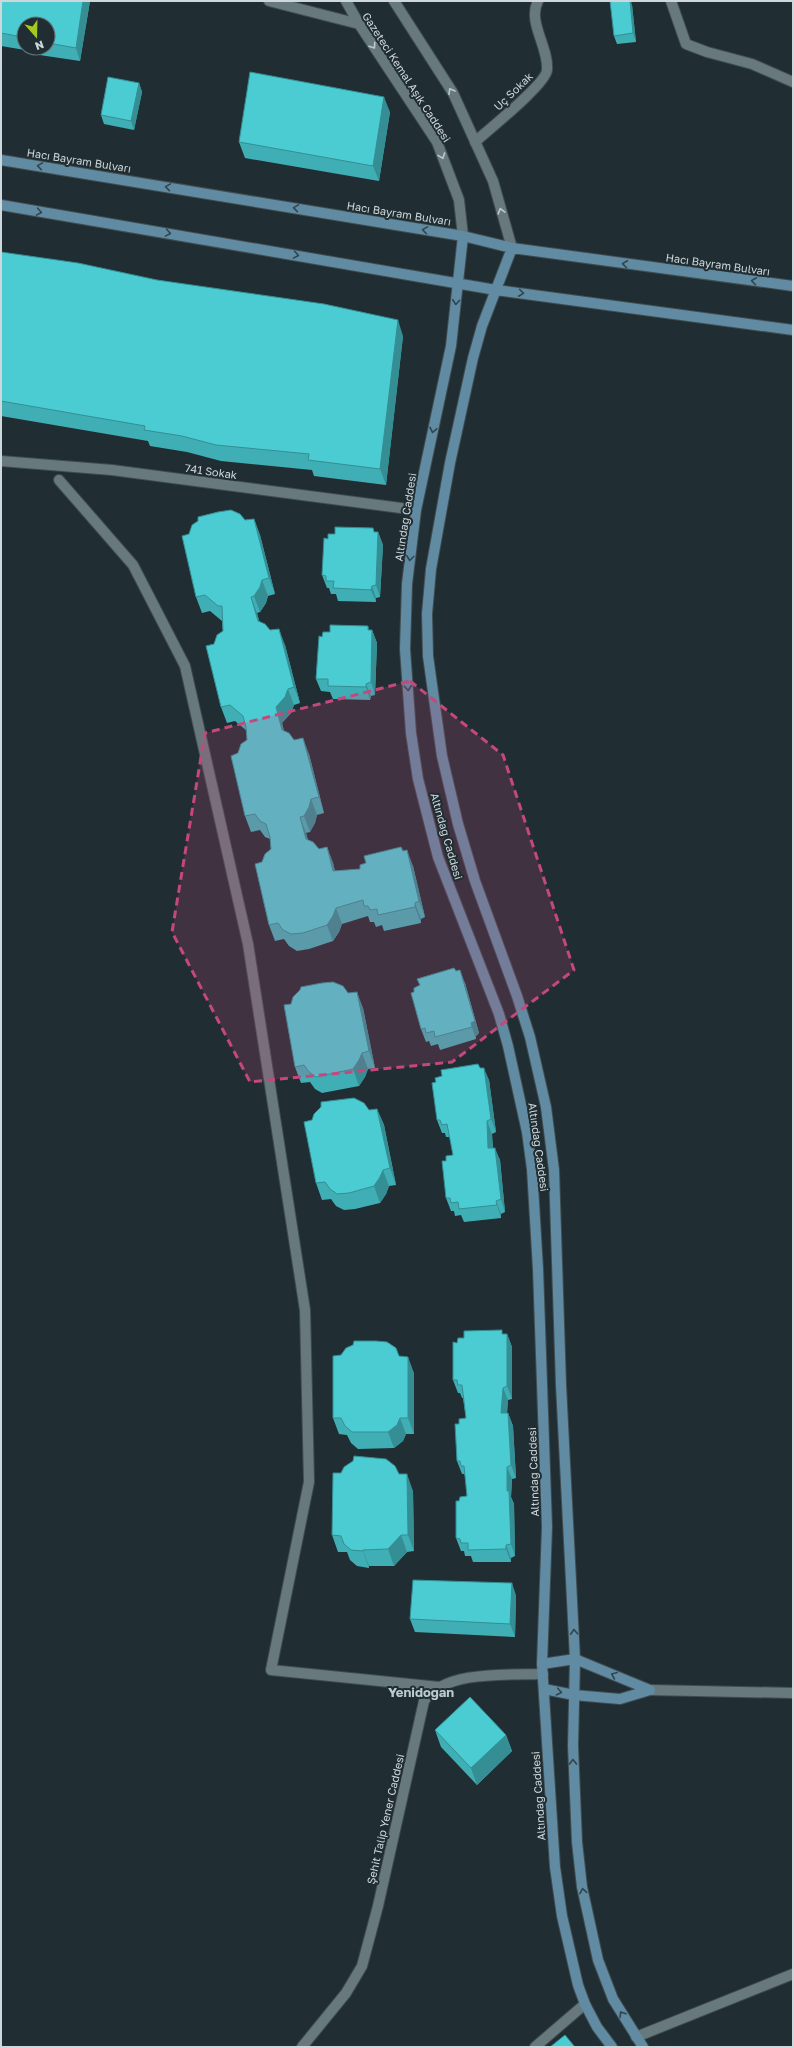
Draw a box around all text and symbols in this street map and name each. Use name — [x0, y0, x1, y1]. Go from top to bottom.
street label: Gazeteci Kemal Aşık Caddesi — [360, 10, 454, 144]
north arrow — [16, 16, 56, 56]
text: N — [33, 38, 46, 53]
one-way arrow — [368, 42, 376, 49]
street label: Uç Sokak — [491, 69, 535, 113]
one-way arrow — [449, 88, 456, 95]
street label: Hacı Bayram Bulvarı — [26, 145, 132, 175]
one-way arrow — [438, 152, 446, 159]
one-way arrow — [37, 162, 43, 171]
one-way arrow — [165, 183, 171, 192]
street label: Hacı Bayram Bulvarı — [346, 198, 452, 228]
one-way arrow — [293, 205, 299, 213]
one-way arrow — [36, 207, 43, 215]
one-way arrow — [497, 208, 506, 215]
one-way arrow — [422, 226, 428, 234]
one-way arrow — [165, 228, 171, 237]
one-way arrow — [293, 250, 299, 258]
street label: Hacı Bayram Bulvarı — [665, 250, 771, 278]
one-way arrow — [622, 260, 629, 269]
one-way arrow — [751, 277, 757, 286]
one-way arrow — [518, 288, 524, 297]
one-way arrow — [451, 299, 460, 306]
one-way arrow — [430, 427, 438, 434]
street label: 741 Sokak — [184, 461, 238, 481]
street label: Altındağ Caddesi — [392, 472, 418, 562]
one-way arrow — [406, 555, 415, 561]
one-way arrow — [403, 685, 412, 691]
street label: Altındağ Caddesi — [428, 791, 466, 881]
street label: Altındağ Caddesi — [526, 1102, 552, 1192]
street label: Altındağ Caddesi — [525, 1427, 541, 1517]
one-way arrow — [570, 1629, 578, 1635]
one-way arrow — [610, 1672, 618, 1680]
district label: Yenidoğan — [388, 1684, 454, 1700]
one-way arrow — [556, 1687, 562, 1696]
street label: Altındağ Caddesi — [528, 1751, 548, 1841]
street label: Şehit Talip Yener Caddesi — [364, 1752, 406, 1885]
one-way arrow — [569, 1759, 577, 1765]
one-way arrow — [579, 1888, 588, 1894]
one-way arrow — [619, 2011, 627, 2018]

